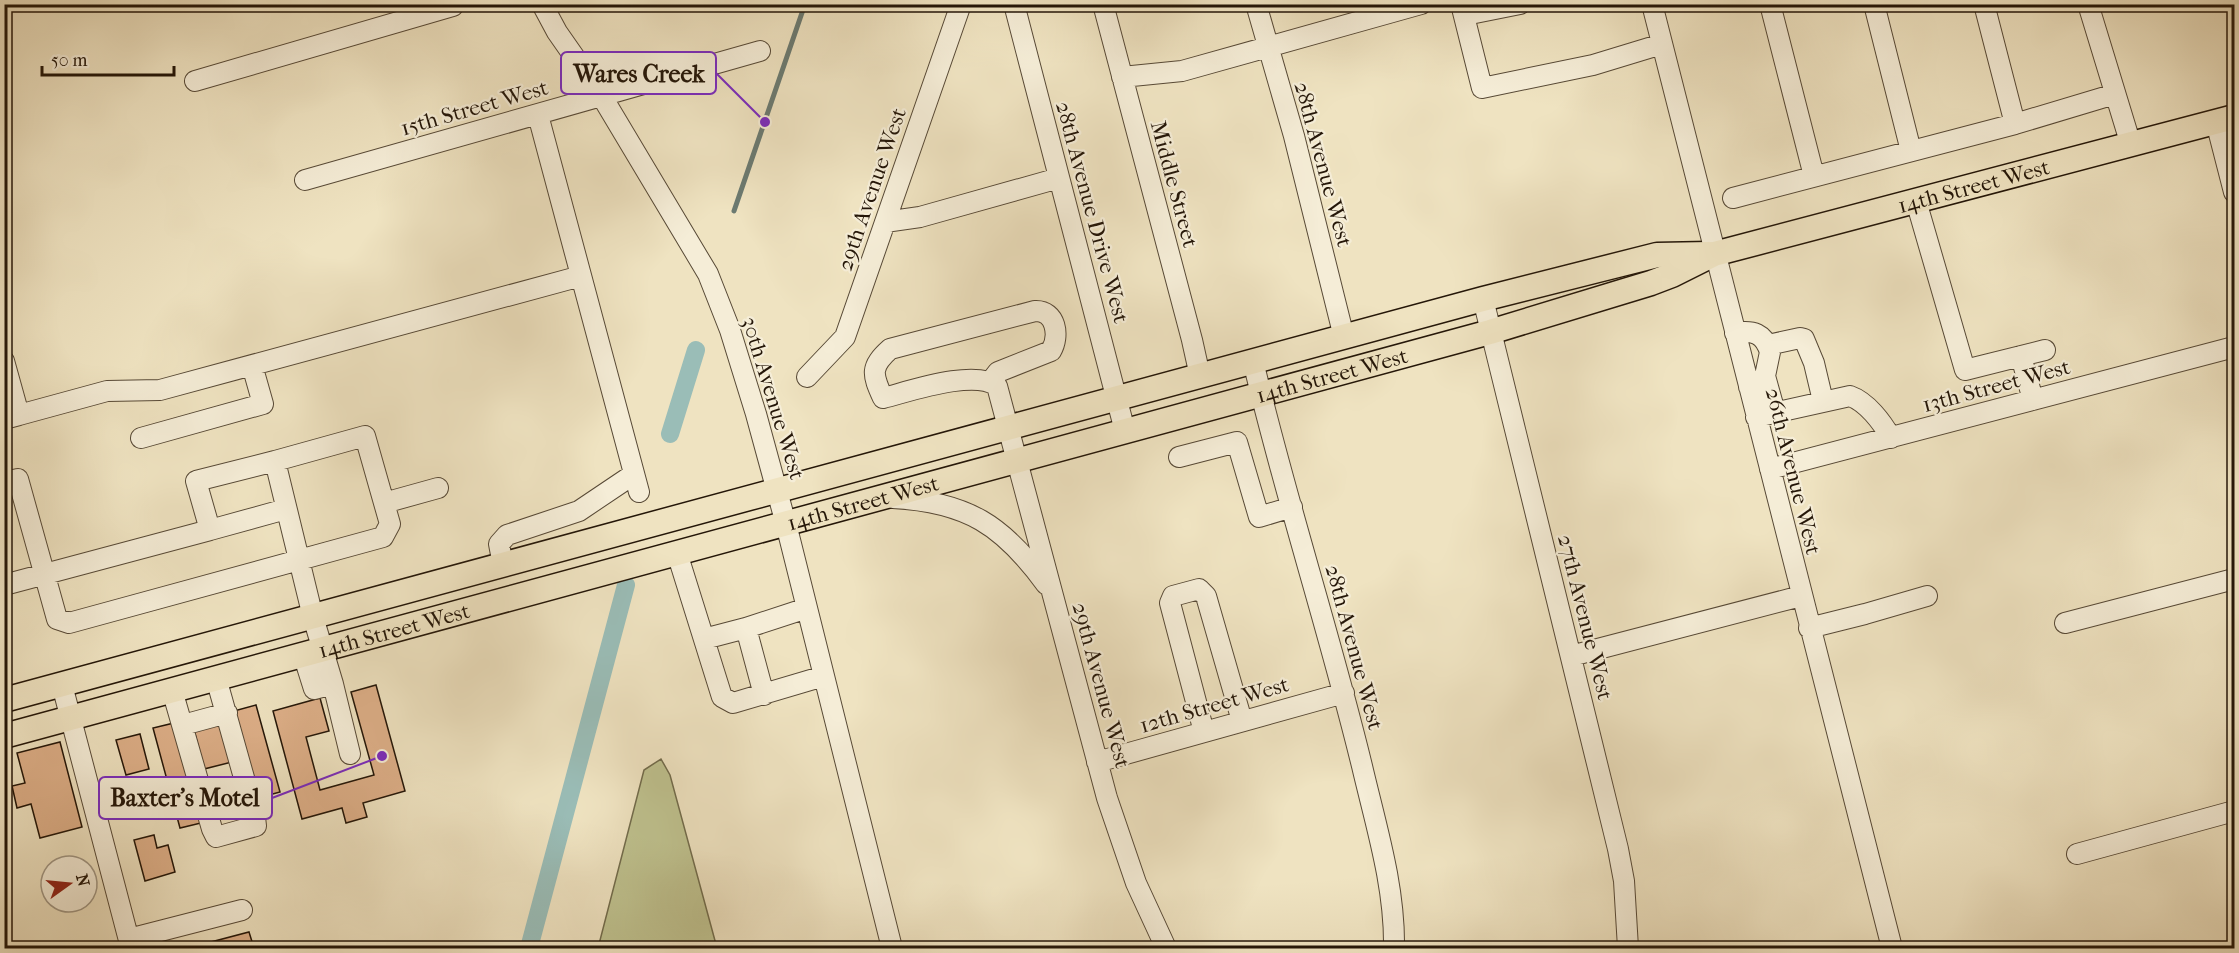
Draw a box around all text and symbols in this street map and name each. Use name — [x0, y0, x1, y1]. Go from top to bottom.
scale bar — [42, 39, 174, 77]
text: 50 m — [51, 50, 88, 71]
callout: Wares Creek — [561, 52, 716, 94]
text: Wares Creek — [572, 60, 705, 88]
street label: 15th Street West — [398, 74, 551, 141]
street label: 28th Avenue West — [1288, 79, 1358, 250]
street label: 28th Avenue Drive West — [1050, 99, 1134, 326]
street label: 29th Avenue West — [832, 104, 912, 274]
street label: Middle Street — [1145, 118, 1203, 251]
street label: 14th Street West — [1895, 154, 2052, 219]
street label: 30th Avenue West — [736, 314, 810, 483]
street label: 14th Street West — [1254, 343, 1411, 409]
street label: 13th Street West — [1920, 354, 2073, 418]
street label: 26th Avenue West — [1760, 385, 1826, 557]
street label: 14th Street West — [785, 470, 942, 536]
street label: 27th Avenue West — [1552, 532, 1618, 703]
street label: 28th Avenue West — [1319, 562, 1389, 733]
street label: 14th Street West — [316, 598, 473, 664]
street label: 29th Avenue West — [1066, 600, 1136, 771]
street label: 12th Street West — [1137, 671, 1292, 739]
callout: Baxter's Motel — [99, 777, 272, 819]
text: Baxter's Motel — [110, 784, 260, 812]
north arrow — [39, 854, 99, 914]
text: N — [72, 872, 94, 889]

